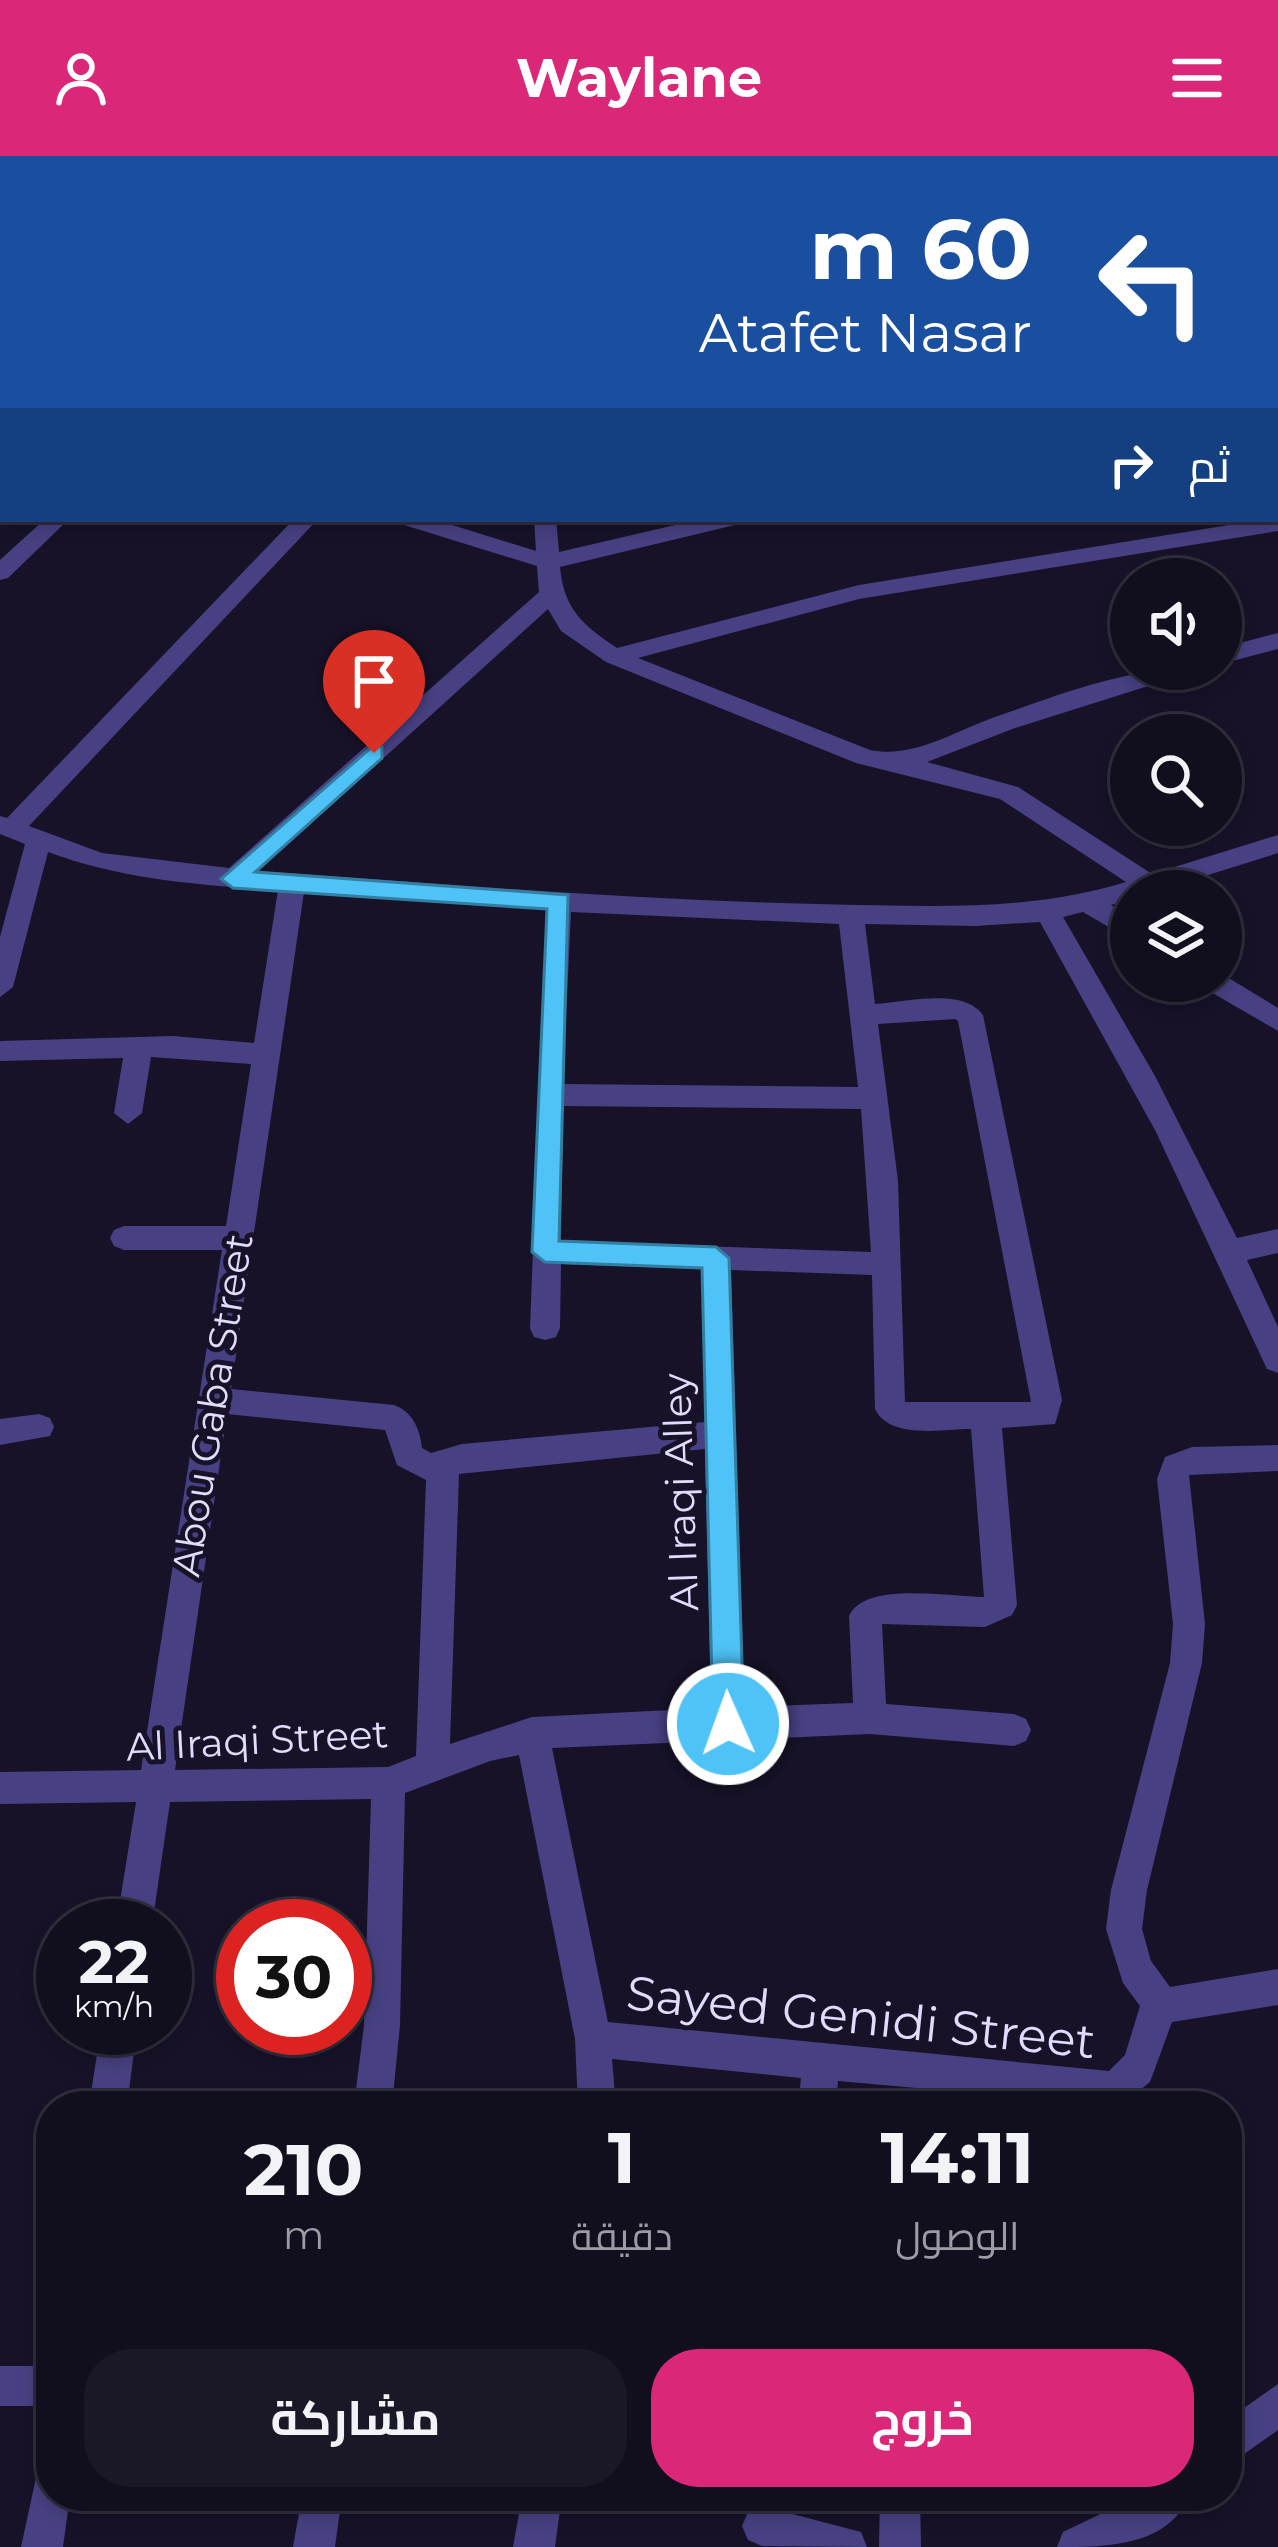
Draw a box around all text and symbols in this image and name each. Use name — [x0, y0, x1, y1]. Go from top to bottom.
icon: person — [48, 45, 114, 111]
text: Waylane — [516, 45, 762, 111]
icon: menu — [1164, 45, 1230, 111]
text: 60 m — [810, 198, 1032, 300]
icon: left — [1074, 204, 1230, 360]
text: Atafet Nasar — [699, 300, 1032, 366]
icon: right — [1098, 432, 1164, 498]
text: ثم — [1188, 438, 1230, 493]
map controls — [1110, 558, 1242, 1002]
button: sound — [1110, 558, 1242, 690]
pin — [323, 630, 425, 753]
icon: arrive — [341, 648, 407, 714]
button: search — [1110, 714, 1242, 846]
button: layers — [1110, 870, 1242, 1002]
street label: Abou Gaba Street — [161, 1230, 263, 1580]
street label: Al Iraqi Alley — [652, 1371, 708, 1612]
position arrow — [665, 1661, 791, 1787]
street label: Al Iraqi Street — [125, 1709, 389, 1771]
speed limit sign: 30 — [216, 1899, 372, 2055]
text: 22 — [79, 1925, 149, 1998]
street label: Sayed Genidi Street — [624, 1964, 1098, 2070]
text: km/h — [74, 1988, 154, 2025]
text: 1 — [608, 2113, 636, 2201]
text: 14:11 — [880, 2113, 1034, 2201]
text: 210 — [244, 2125, 363, 2213]
text: m — [283, 2211, 324, 2259]
text: دقيقة — [571, 2212, 673, 2260]
text: الوصول — [895, 2212, 1019, 2260]
button: مشاركة — [84, 2349, 627, 2487]
button: خروج — [651, 2349, 1194, 2487]

